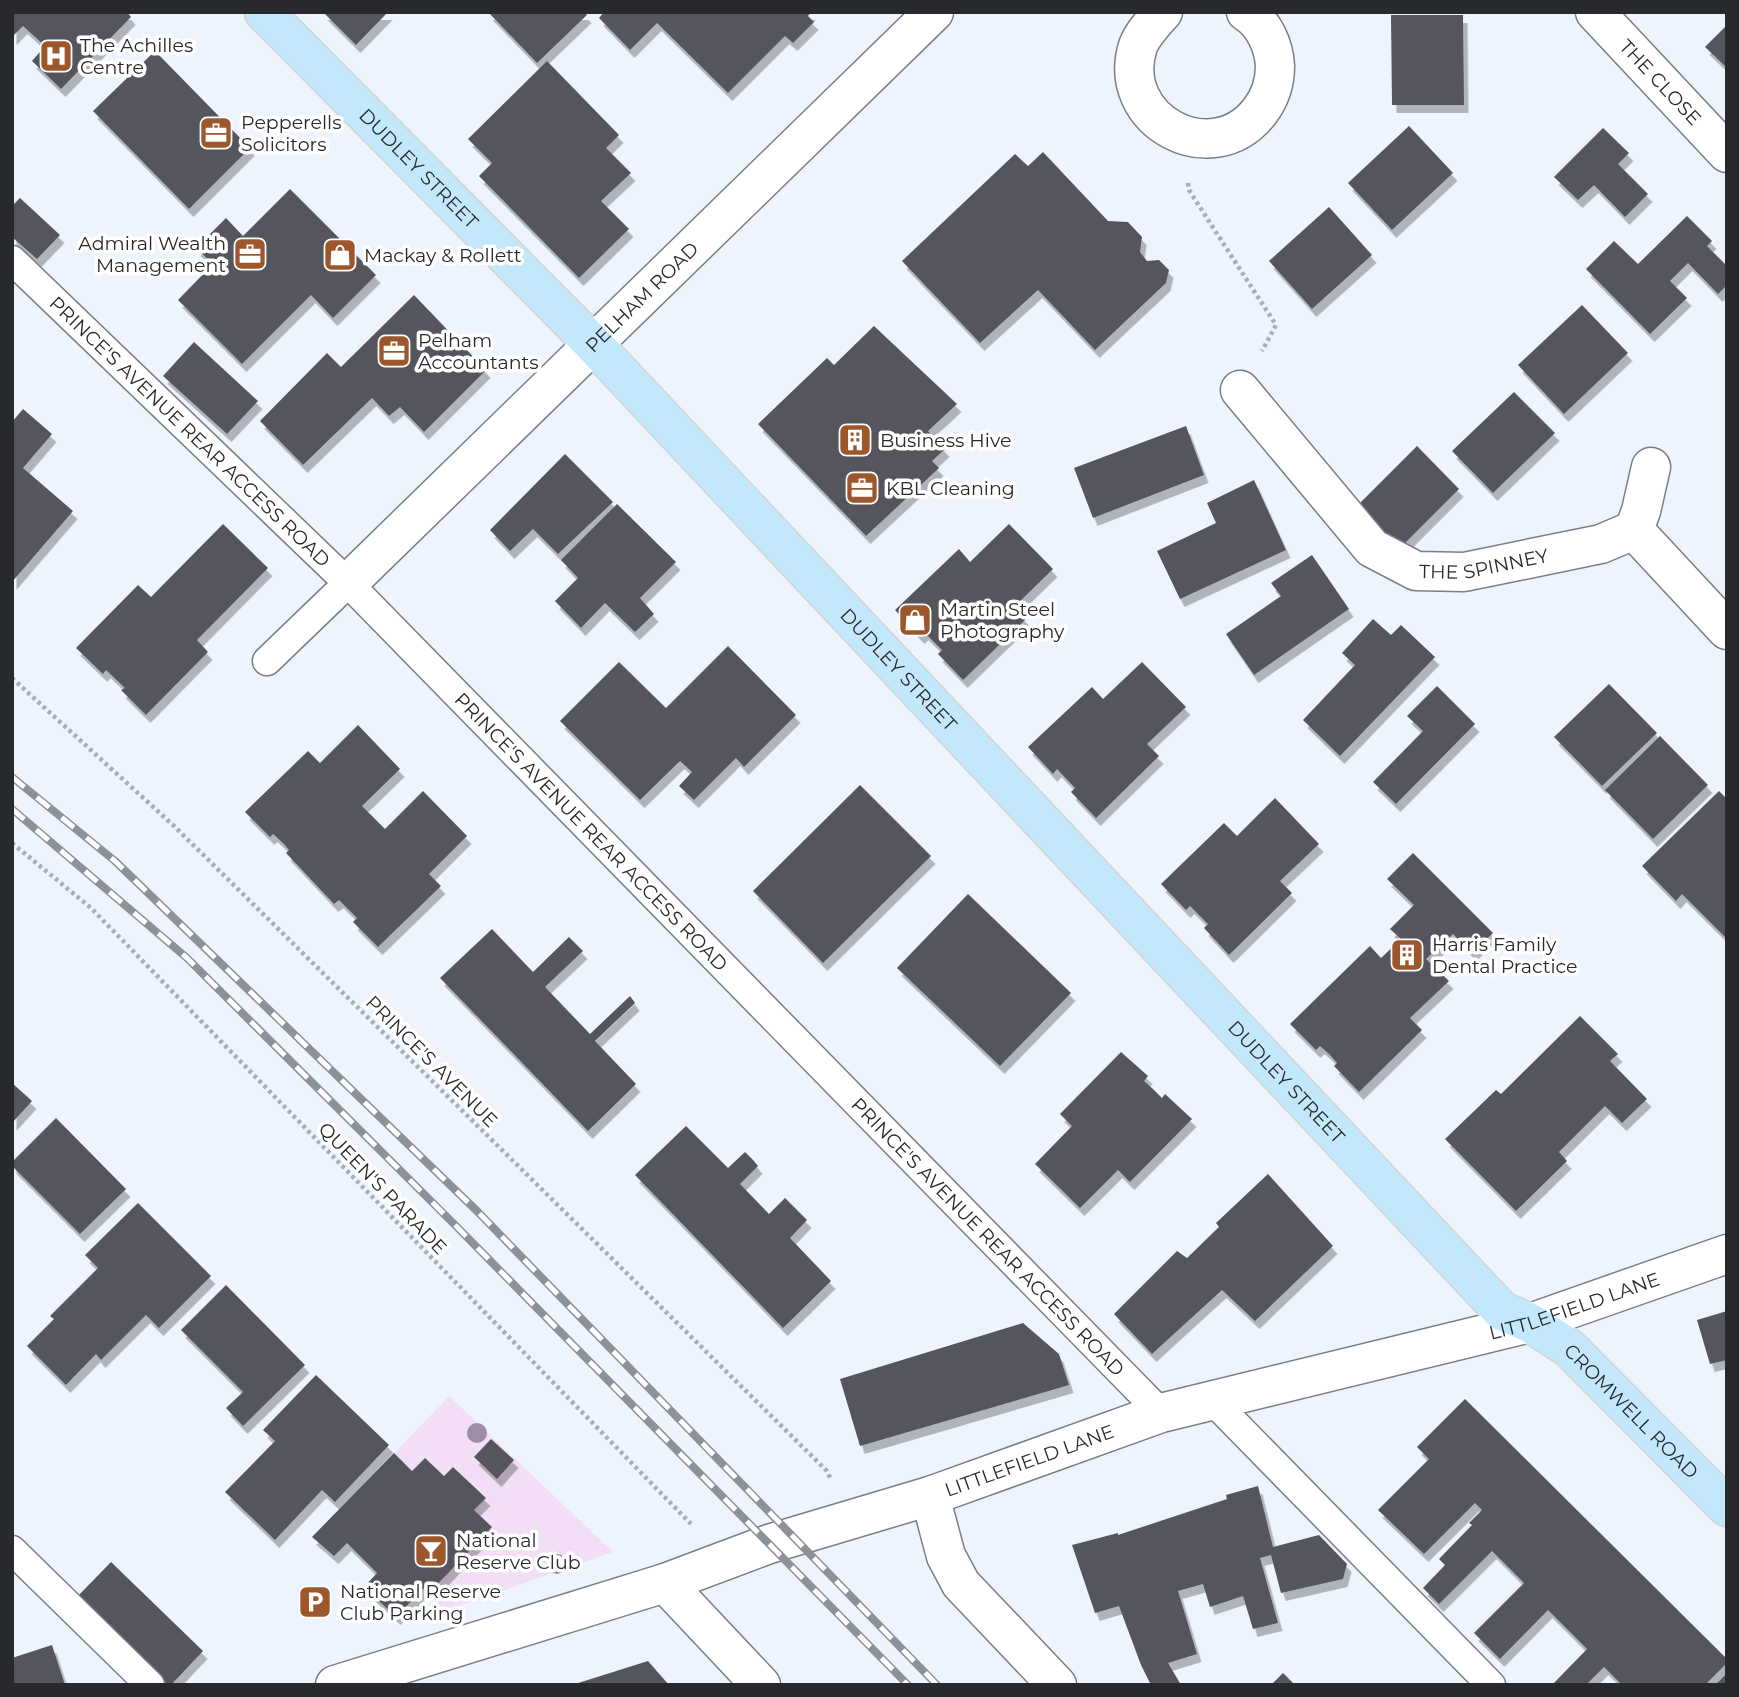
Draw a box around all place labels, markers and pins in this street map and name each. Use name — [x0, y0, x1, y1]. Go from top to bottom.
place label: The Achilles Centre — [80, 34, 193, 79]
hospital icon: The Achilles Centre — [37, 37, 75, 75]
place label: Pepperells Solicitors — [241, 111, 341, 156]
office icon: Pepperells Solicitors — [197, 114, 235, 152]
place label: Admiral Wealth Management — [78, 232, 226, 277]
office icon: Admiral Wealth Management — [231, 235, 269, 273]
shop icon: Mackay & Rollett — [321, 236, 359, 274]
place label: Mackay & Rollett — [364, 244, 522, 267]
place label: Pelham Accountants — [418, 329, 539, 374]
office icon: Pelham Accountants — [375, 332, 413, 370]
building icon: Business Hive — [836, 421, 874, 459]
place label: Business Hive — [880, 429, 1011, 452]
office icon: KBL Cleaning — [843, 469, 881, 507]
place label: KBL Cleaning — [886, 477, 1015, 500]
place label: Martin Steel Photography — [940, 598, 1065, 643]
shop icon: Martin Steel Photography — [896, 601, 934, 639]
place label: Harris Family Dental Practice — [1432, 933, 1578, 978]
building icon: Harris Family Dental Practice — [1388, 936, 1426, 974]
place label: National Reserve Club — [456, 1529, 581, 1574]
bar icon: National Reserve Club — [412, 1532, 450, 1570]
place label: National Reserve Club Parking — [340, 1580, 501, 1625]
parking icon: National Reserve Club Parking — [296, 1583, 334, 1621]

